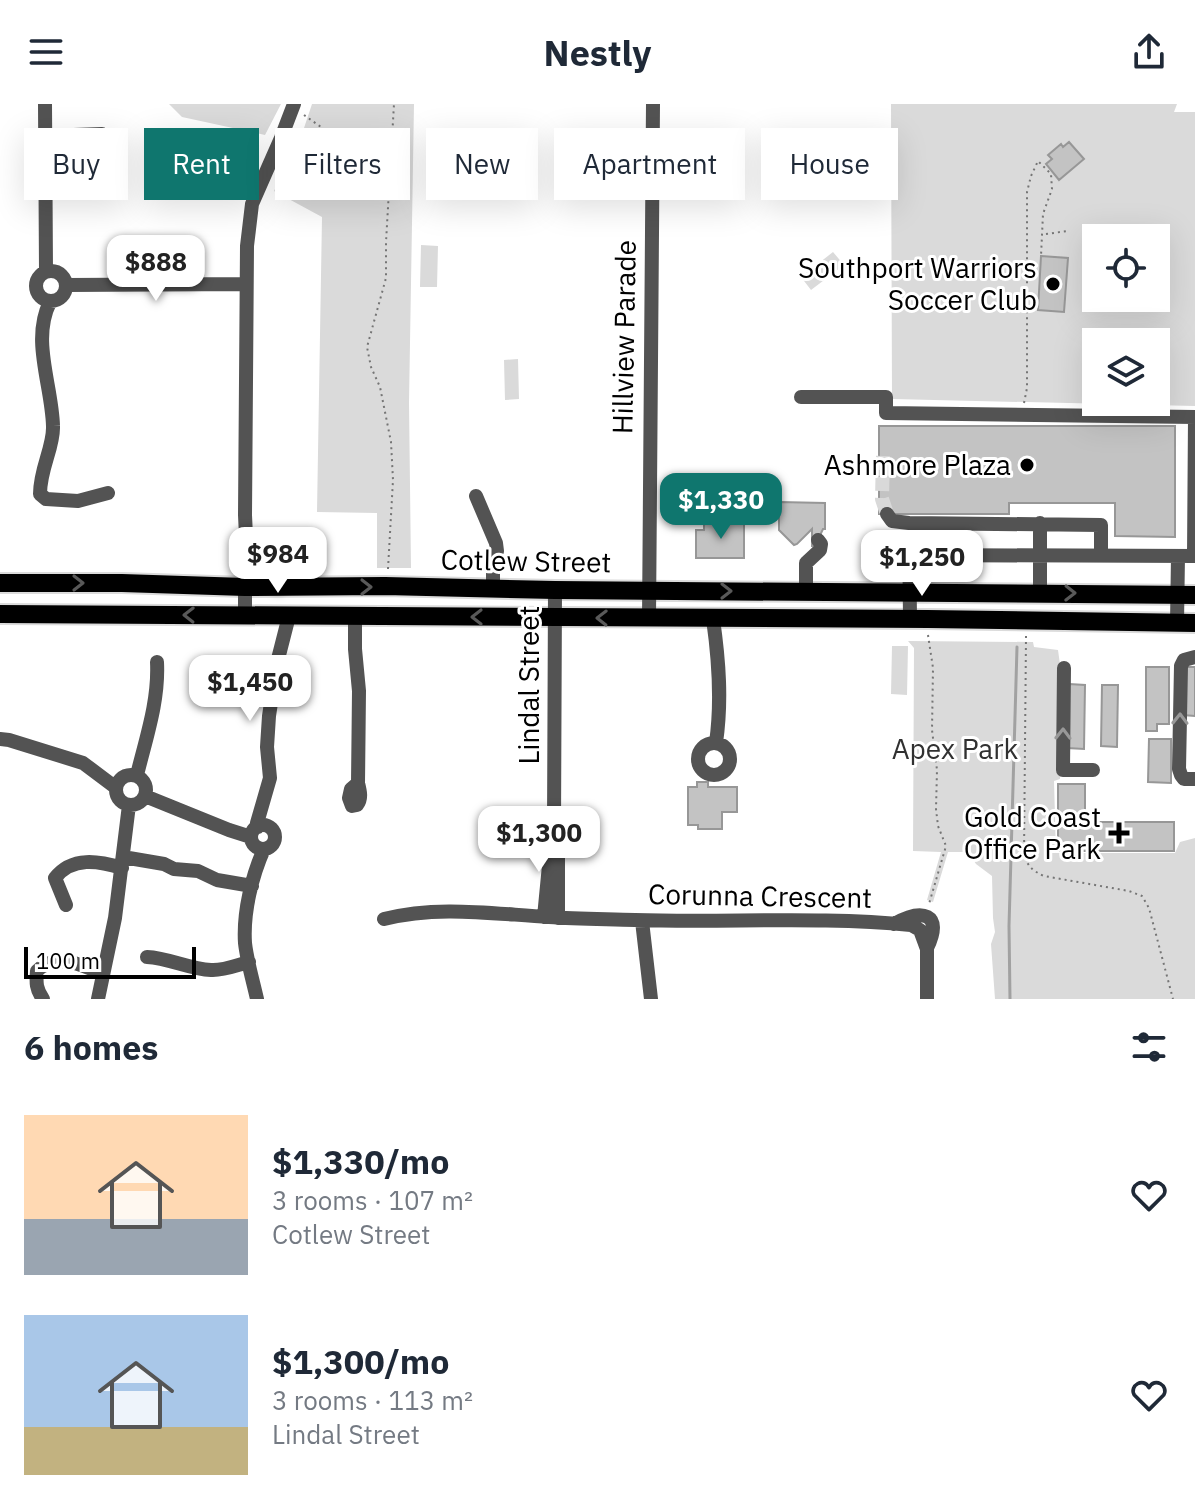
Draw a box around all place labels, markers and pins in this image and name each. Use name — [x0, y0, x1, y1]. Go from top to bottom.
pin: $888 — [109, 235, 203, 303]
place label: Southport Warriors Soccer Club — [798, 249, 1037, 318]
marker: Southport Warriors Soccer Club — [1044, 275, 1062, 293]
place label: Ashmore Plaza — [824, 446, 1011, 483]
marker: Ashmore Plaza — [1018, 456, 1036, 474]
pin: $1,330 — [656, 473, 786, 541]
pin: $984 — [231, 527, 325, 595]
pin: $1,250 — [857, 530, 987, 598]
pin: $1,450 — [185, 655, 315, 723]
place label: Gold Coast Office Park — [964, 798, 1101, 867]
pin: $1,300 — [474, 806, 604, 874]
marker: Gold Coast Office Park — [1108, 822, 1130, 844]

